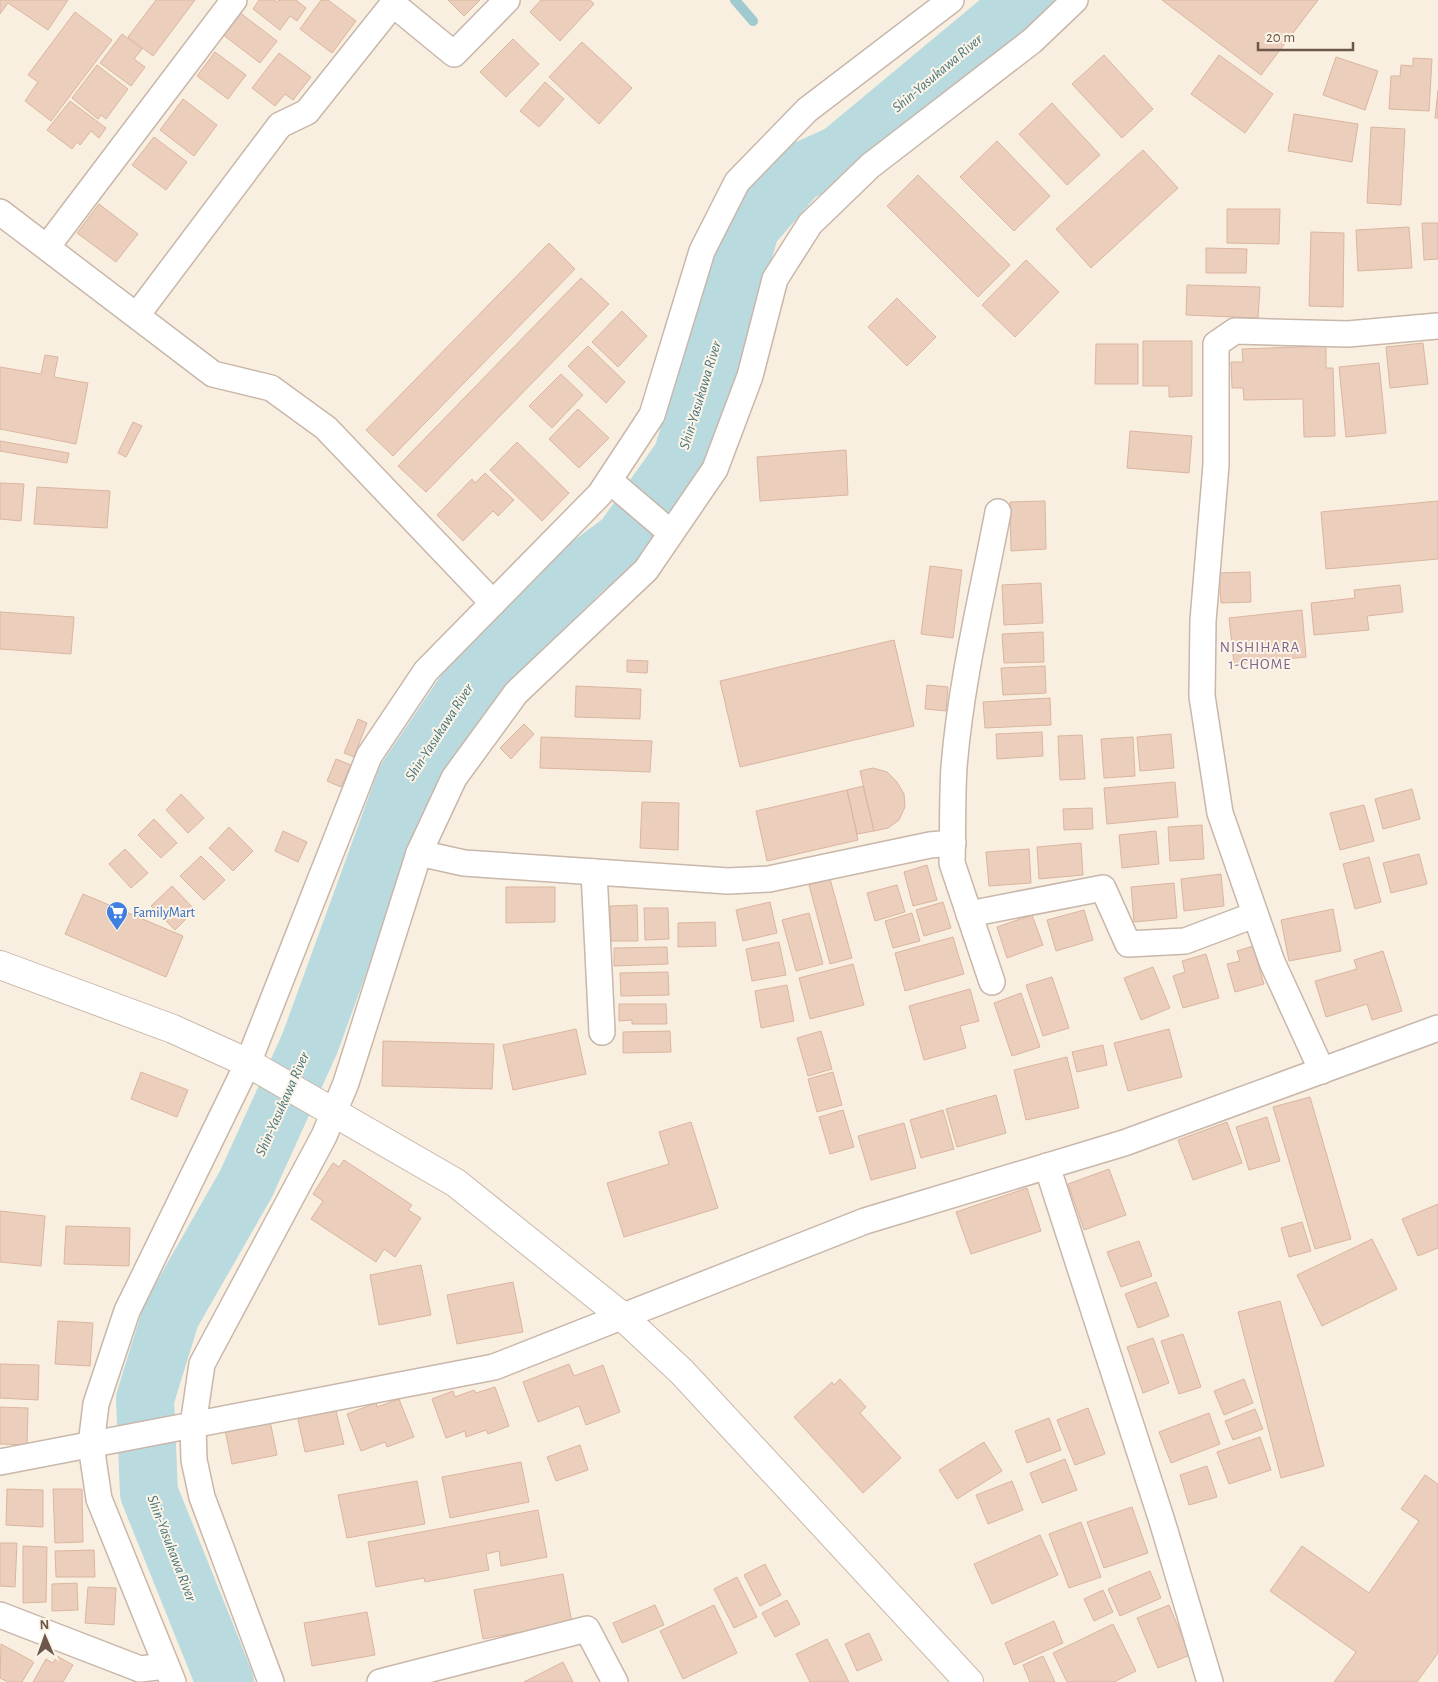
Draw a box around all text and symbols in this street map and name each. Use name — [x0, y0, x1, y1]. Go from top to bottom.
scale bar — [1258, 20, 1353, 52]
text: 20 m — [1266, 30, 1295, 45]
water label: Shin-Yasukawa River — [889, 31, 986, 115]
water label: Shin-Yasukawa River — [677, 338, 724, 451]
district label: NISHIHARA 1-CHOME — [1220, 640, 1300, 672]
water label: Shin-Yasukawa River — [403, 680, 477, 783]
supermarket icon: FamilyMart — [105, 900, 129, 931]
place label: FamilyMart — [133, 906, 195, 920]
water label: Shin-Yasukawa River — [253, 1049, 313, 1159]
water label: Shin-Yasukawa River — [144, 1493, 199, 1604]
north arrow — [20, 1612, 70, 1662]
text: N — [39, 1618, 50, 1632]

